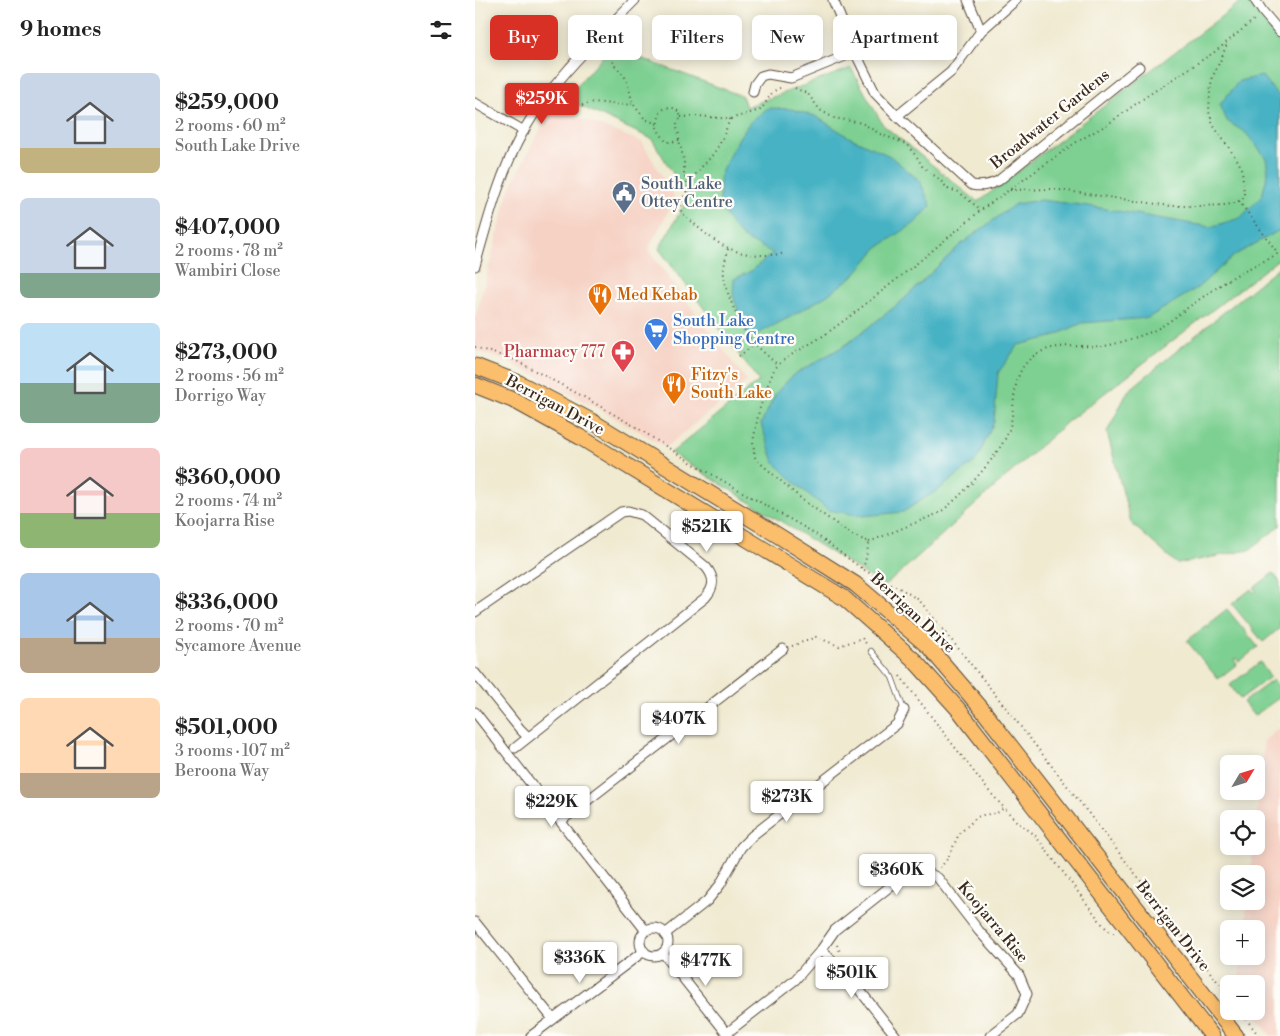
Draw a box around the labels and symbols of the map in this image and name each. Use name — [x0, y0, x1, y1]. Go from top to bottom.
street label: Broadwater Gardens — [986, 65, 1114, 174]
pin: $259K — [507, 82, 577, 125]
place label: South Lake Ottey Centre — [641, 174, 733, 212]
public building icon: South Lake Ottey Centre — [611, 180, 637, 214]
restaurant icon: Med Kebab — [587, 282, 613, 316]
place label: Med Kebab — [617, 285, 698, 305]
place label: South Lake Shopping Centre — [673, 311, 795, 349]
supermarket icon: South Lake Shopping Centre — [643, 317, 669, 351]
pharmacy icon: Pharmacy 777 — [610, 339, 636, 373]
place label: Pharmacy 777 — [504, 342, 605, 362]
place label: Fitzy's South Lake — [691, 365, 772, 403]
street label: Berrigan Drive — [501, 370, 608, 439]
restaurant icon: Fitzy's South Lake — [661, 371, 687, 405]
pin: $521K — [672, 510, 742, 553]
street label: Berrigan Drive — [866, 568, 960, 657]
pin: $407K — [644, 702, 714, 745]
north arrow — [1220, 755, 1265, 800]
pin: $273K — [752, 780, 822, 823]
pin: $229K — [517, 786, 587, 828]
pin: $360K — [862, 854, 932, 896]
street label: Berrigan Drive — [1131, 876, 1214, 975]
street label: Koojarra Rise — [953, 877, 1033, 967]
pin: $336K — [545, 942, 615, 984]
pin: $477K — [671, 944, 741, 987]
pin: $501K — [817, 956, 887, 999]

